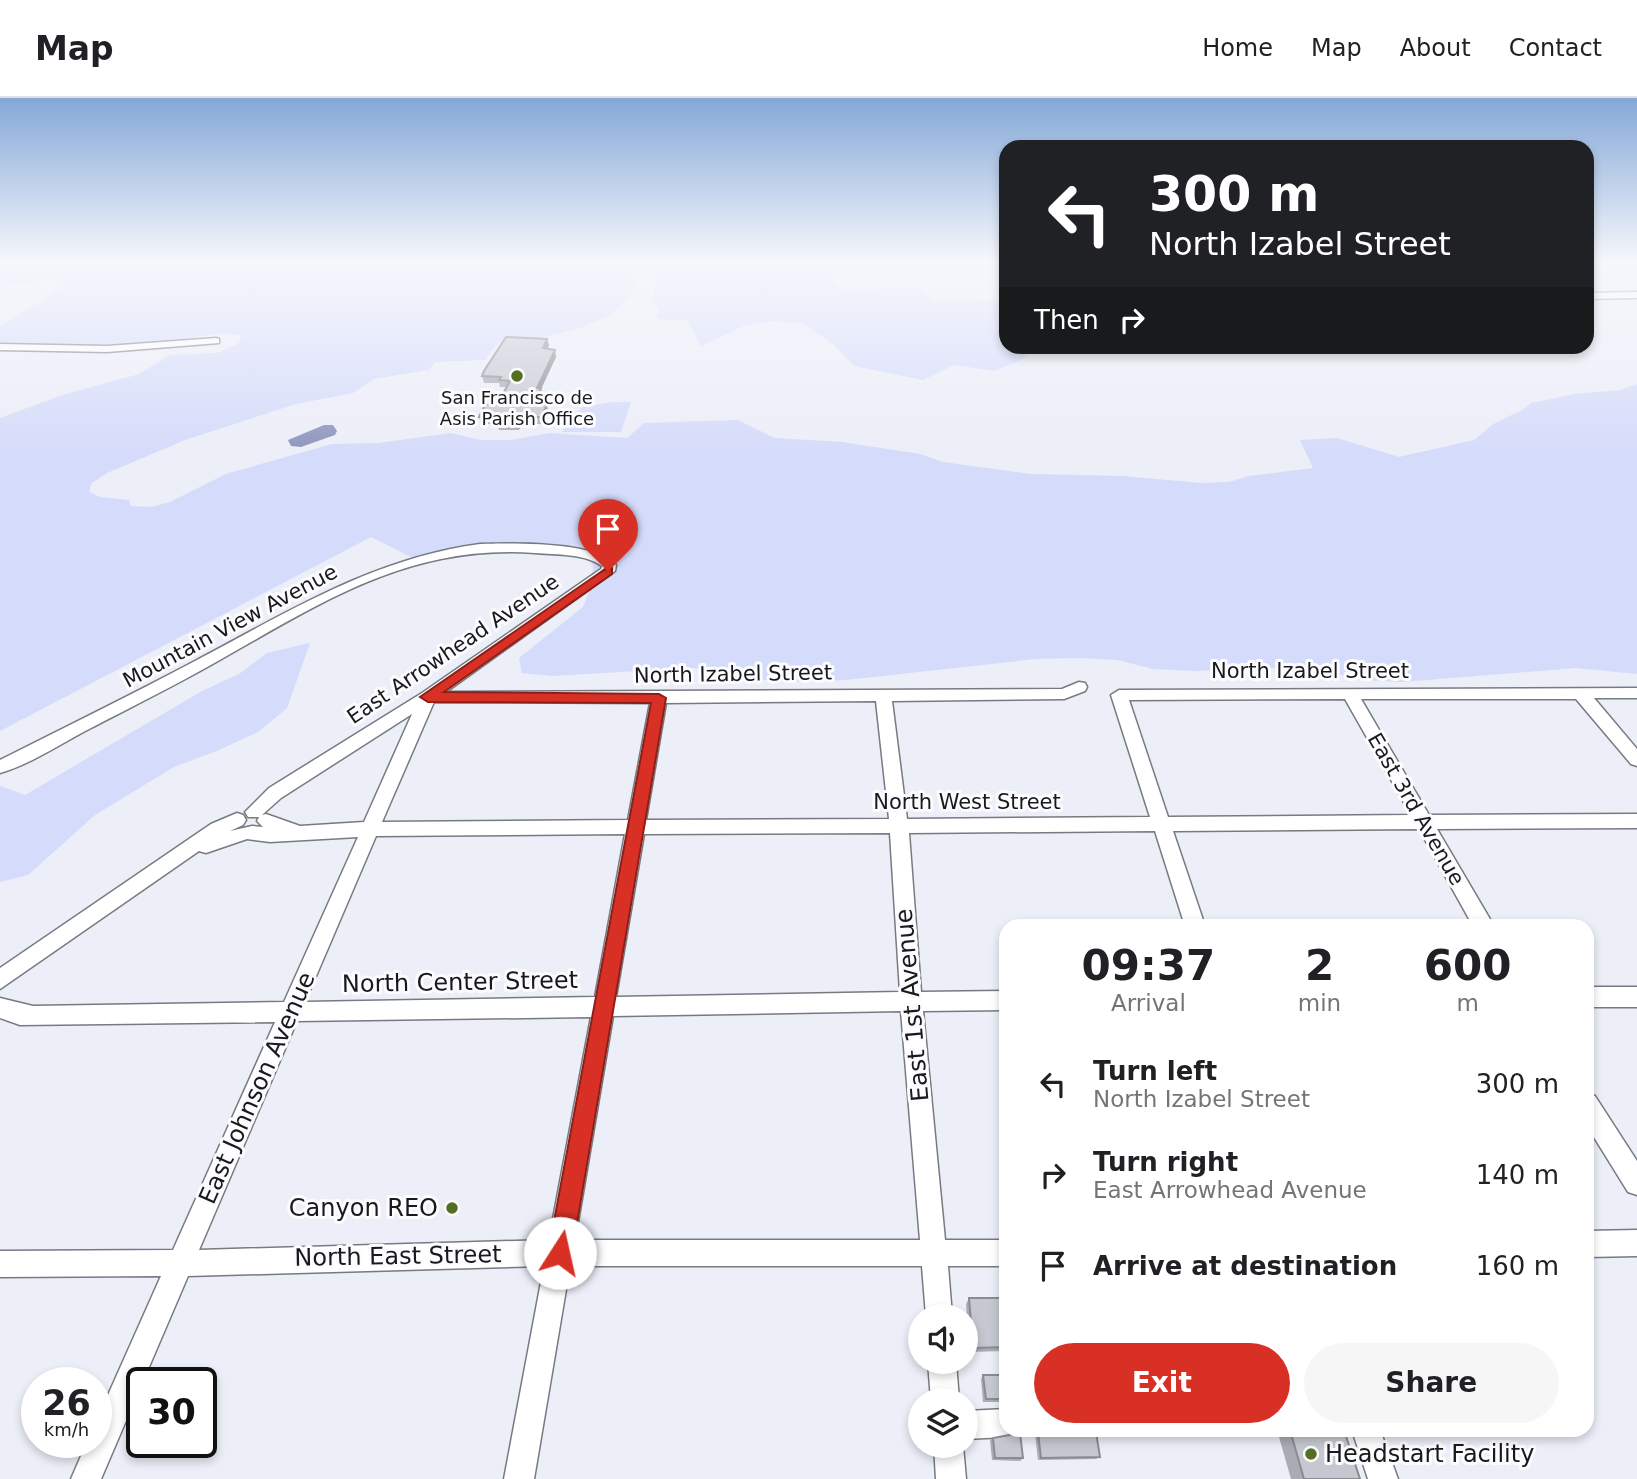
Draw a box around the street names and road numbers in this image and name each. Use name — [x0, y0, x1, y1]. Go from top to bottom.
street label: Mountain View Avenue — [119, 559, 341, 693]
street label: East Arrowhead Avenue — [343, 569, 563, 729]
street label: North Izabel Street — [1211, 659, 1409, 683]
street label: North Izabel Street — [634, 660, 832, 688]
street label: East 3rd Avenue — [1363, 729, 1469, 889]
street label: North West Street — [873, 790, 1061, 814]
street label: East 1st Avenue — [890, 907, 934, 1103]
street label: North Center Street — [342, 966, 578, 998]
street label: East Johnson Avenue — [193, 968, 321, 1208]
street label: North East Street — [294, 1240, 502, 1272]

